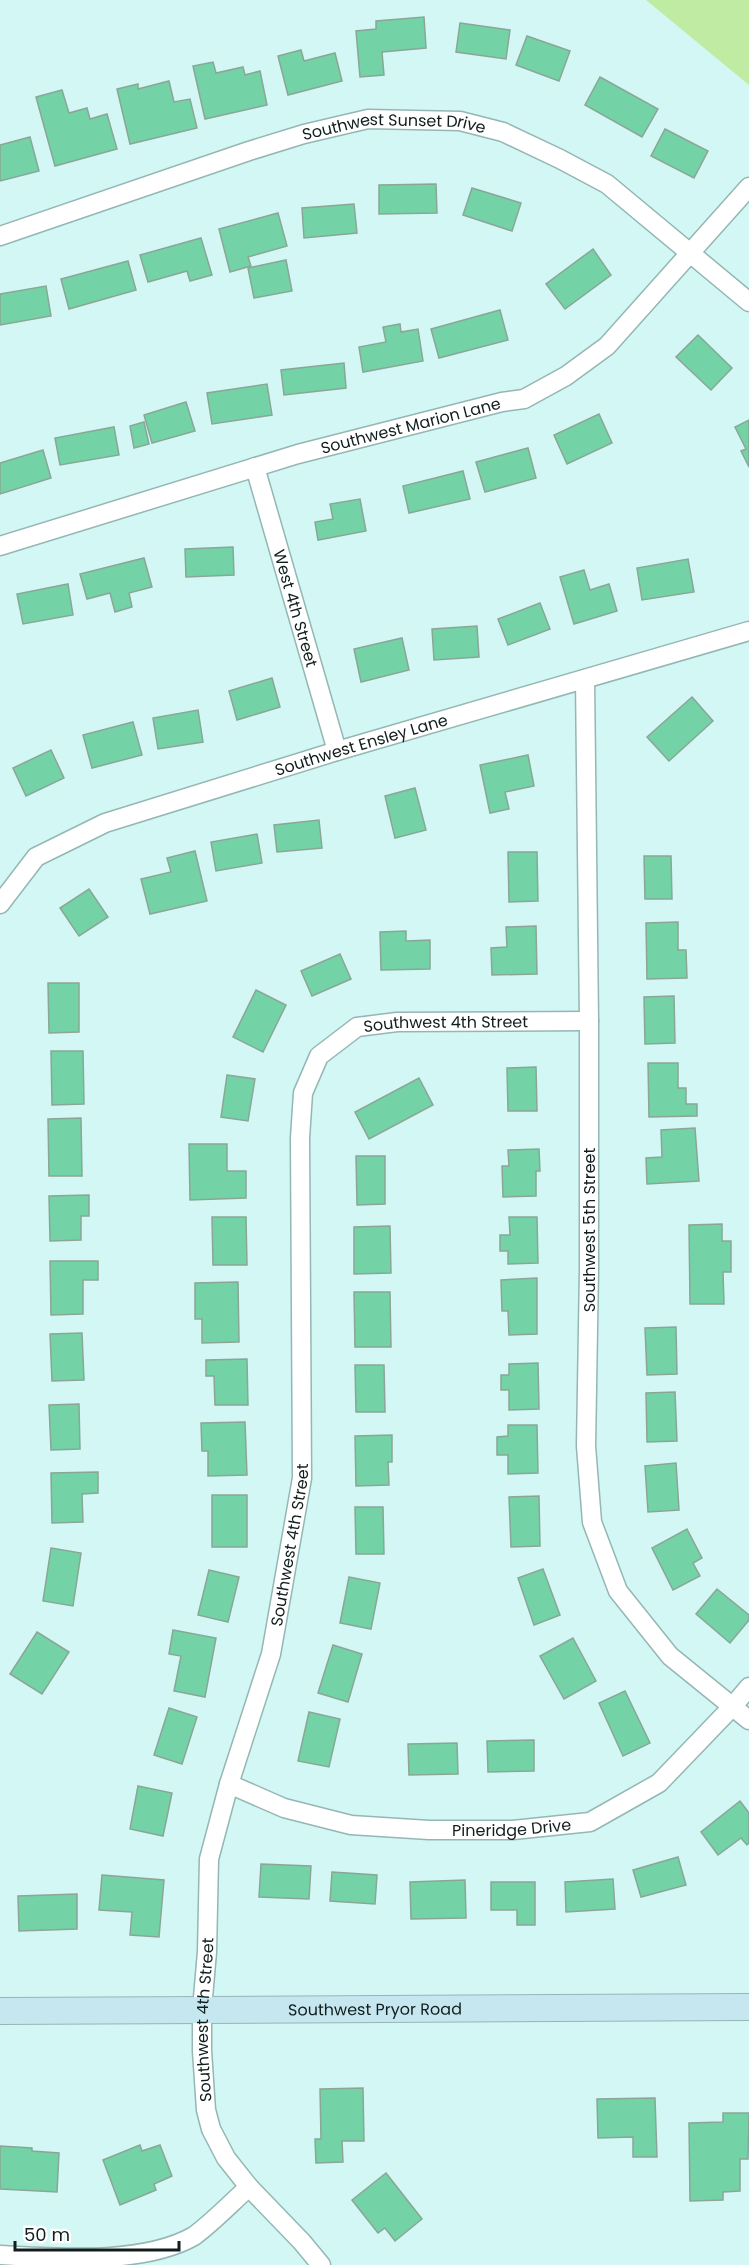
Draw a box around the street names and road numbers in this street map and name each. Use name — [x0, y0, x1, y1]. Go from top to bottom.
street label: Southwest Sunset Drive — [300, 108, 489, 146]
street label: Southwest Marion Lane — [318, 392, 503, 460]
street label: West 4th Street — [267, 547, 323, 670]
street label: Southwest Ensley Lane — [272, 708, 451, 782]
street label: Southwest 4th Street — [362, 1010, 528, 1038]
street label: Southwest 5th Street — [578, 1148, 601, 1312]
street label: Southwest 4th Street — [265, 1463, 314, 1628]
street label: Pineridge Drive — [452, 1813, 572, 1842]
street label: Southwest 4th Street — [191, 1937, 219, 2103]
street label: Southwest Pryor Road — [288, 1998, 462, 2021]

